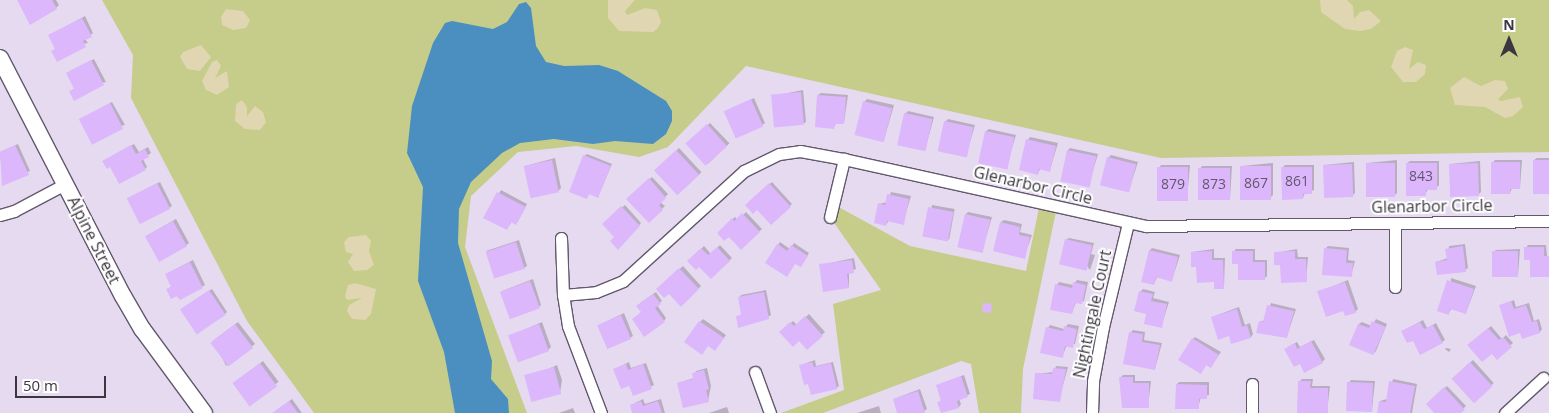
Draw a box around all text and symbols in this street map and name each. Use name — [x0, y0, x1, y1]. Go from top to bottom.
north arrow — [1484, 15, 1534, 65]
text: N — [1503, 15, 1515, 34]
street label: Glenarbor Circle — [972, 162, 1094, 208]
house number: 843 — [1409, 168, 1433, 184]
house number: 861 — [1285, 173, 1309, 189]
house number: 867 — [1244, 175, 1268, 191]
house number: 879 — [1161, 176, 1185, 192]
house number: 873 — [1202, 176, 1226, 192]
street label: Alpine Street — [64, 193, 124, 287]
street label: Glenarbor Circle — [1371, 195, 1493, 217]
street label: Nightingale Court — [1069, 248, 1115, 380]
scale bar — [18, 366, 109, 398]
text: 50 m — [23, 375, 58, 395]

